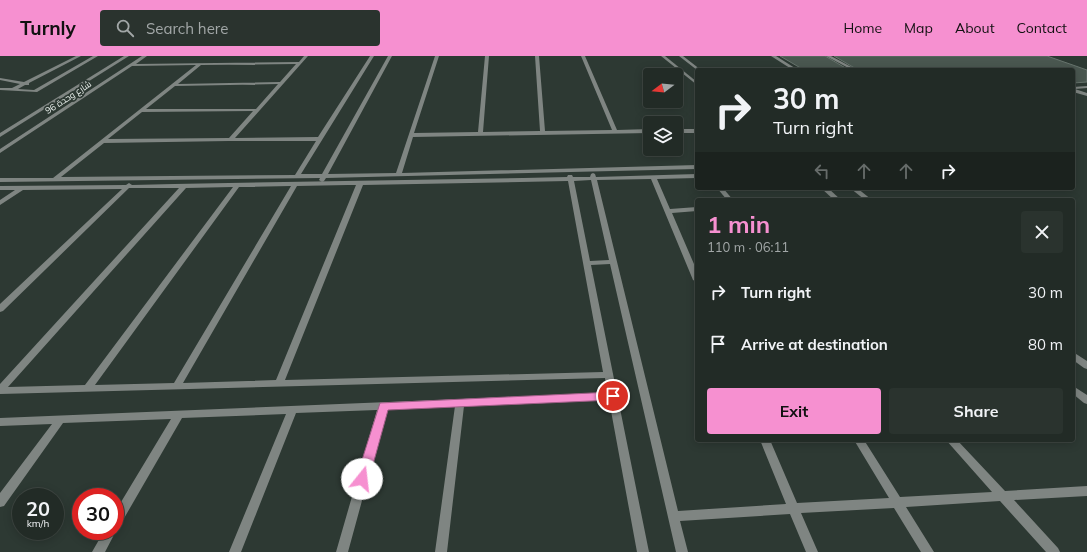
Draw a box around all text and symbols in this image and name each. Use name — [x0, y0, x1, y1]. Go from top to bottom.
search box — [100, 10, 380, 46]
text: Turnly — [20, 16, 76, 40]
icon: search — [114, 17, 136, 39]
text: Search here — [146, 19, 228, 38]
text: Home — [843, 19, 882, 37]
text: Map — [904, 19, 933, 37]
text: About — [955, 19, 995, 37]
text: Contact — [1017, 19, 1067, 37]
north arrow — [643, 68, 683, 108]
map controls — [643, 68, 683, 156]
street label: شارع وحدة 96 — [43, 78, 94, 117]
text: 30 m — [773, 81, 839, 116]
icon: right — [707, 84, 759, 136]
button: layers — [643, 116, 683, 156]
text: Turn right — [773, 116, 853, 139]
icon: left — [811, 160, 833, 182]
icon: ahead — [853, 160, 875, 182]
icon: ahead — [895, 160, 917, 182]
icon: right — [937, 160, 959, 182]
text: 1 min — [707, 209, 770, 239]
button: close — [1021, 211, 1063, 253]
text: 110 m · 06:11 — [707, 239, 789, 255]
icon: right — [707, 281, 729, 303]
text: Turn right — [741, 283, 811, 302]
text: 30 m — [1028, 283, 1063, 302]
icon: arrive — [707, 333, 729, 355]
text: Arrive at destination — [741, 335, 888, 354]
text: 80 m — [1028, 335, 1063, 354]
pin — [596, 379, 630, 413]
icon: arrive — [602, 385, 624, 407]
button: Exit — [707, 388, 881, 434]
button: Share — [889, 388, 1063, 434]
position arrow — [341, 458, 383, 500]
speed limit sign: 30 — [72, 488, 124, 540]
text: 20 — [26, 496, 50, 521]
text: km/h — [27, 517, 49, 530]

